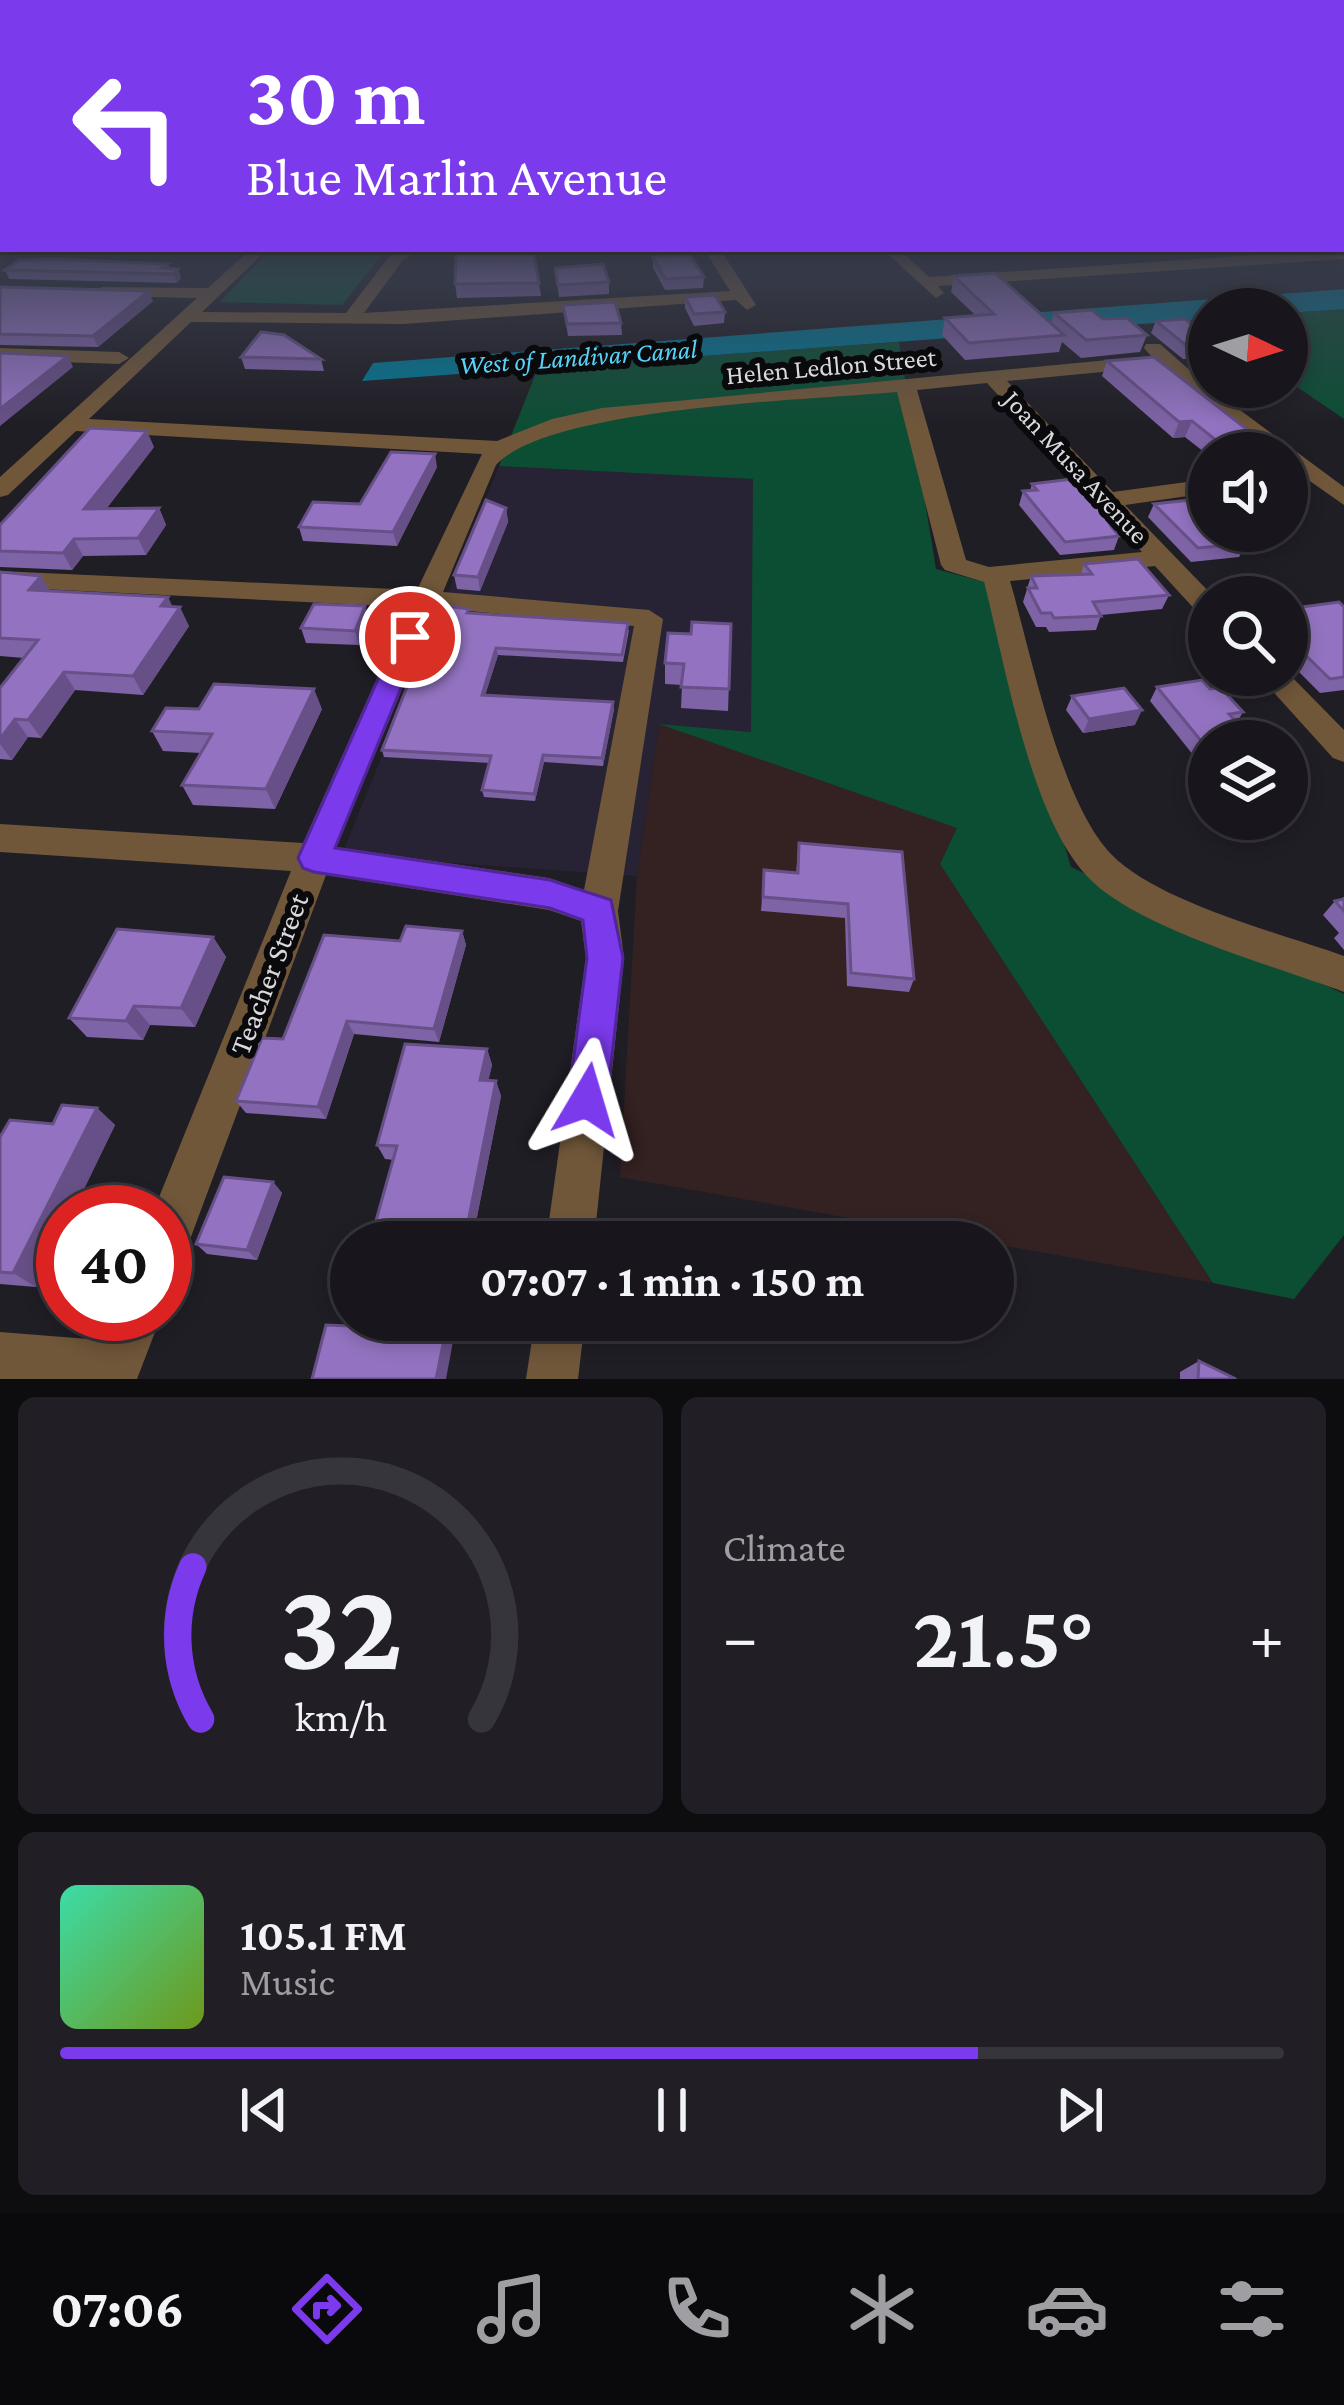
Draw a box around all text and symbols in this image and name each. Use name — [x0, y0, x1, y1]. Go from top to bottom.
icon: left — [48, 48, 204, 204]
text: 30 m — [246, 49, 425, 142]
text: Blue Marlin Avenue — [246, 147, 667, 207]
north arrow — [1188, 288, 1308, 408]
map controls — [1188, 288, 1308, 840]
water label: West of Landivar Canal — [458, 334, 698, 380]
street label: Helen Ledlon Street — [725, 342, 938, 390]
street label: Joan Musa Avenue — [996, 382, 1154, 550]
button: sound — [1188, 432, 1308, 552]
button: search — [1188, 576, 1308, 696]
pin — [359, 586, 461, 688]
icon: arrive — [377, 604, 443, 670]
button: layers — [1188, 720, 1308, 840]
street label: Teacher Street — [223, 887, 315, 1059]
position arrow — [524, 1037, 650, 1163]
speed limit sign: 40 — [36, 1185, 192, 1341]
text: 07:07 · 1 min · 150 m — [480, 1256, 864, 1306]
text: Climate — [723, 1526, 846, 1569]
text: 32 — [279, 1556, 402, 1695]
text: 21.5° — [913, 1586, 1094, 1686]
text: − — [723, 1600, 758, 1673]
text: + — [1249, 1600, 1284, 1673]
text: km/h — [294, 1692, 387, 1739]
text: 105.1 FM — [240, 1910, 407, 1960]
text: Music — [240, 1960, 335, 2003]
icon: previous — [231, 2077, 297, 2143]
icon: pause — [639, 2077, 705, 2143]
icon: next — [1047, 2077, 1113, 2143]
icon: directions — [285, 2267, 369, 2351]
icon: music — [470, 2267, 554, 2351]
icon: phone — [655, 2267, 739, 2351]
icon: climate — [840, 2267, 924, 2351]
icon: car — [1025, 2267, 1109, 2351]
icon: filters — [1210, 2267, 1294, 2351]
text: 07:06 — [50, 2279, 184, 2339]

